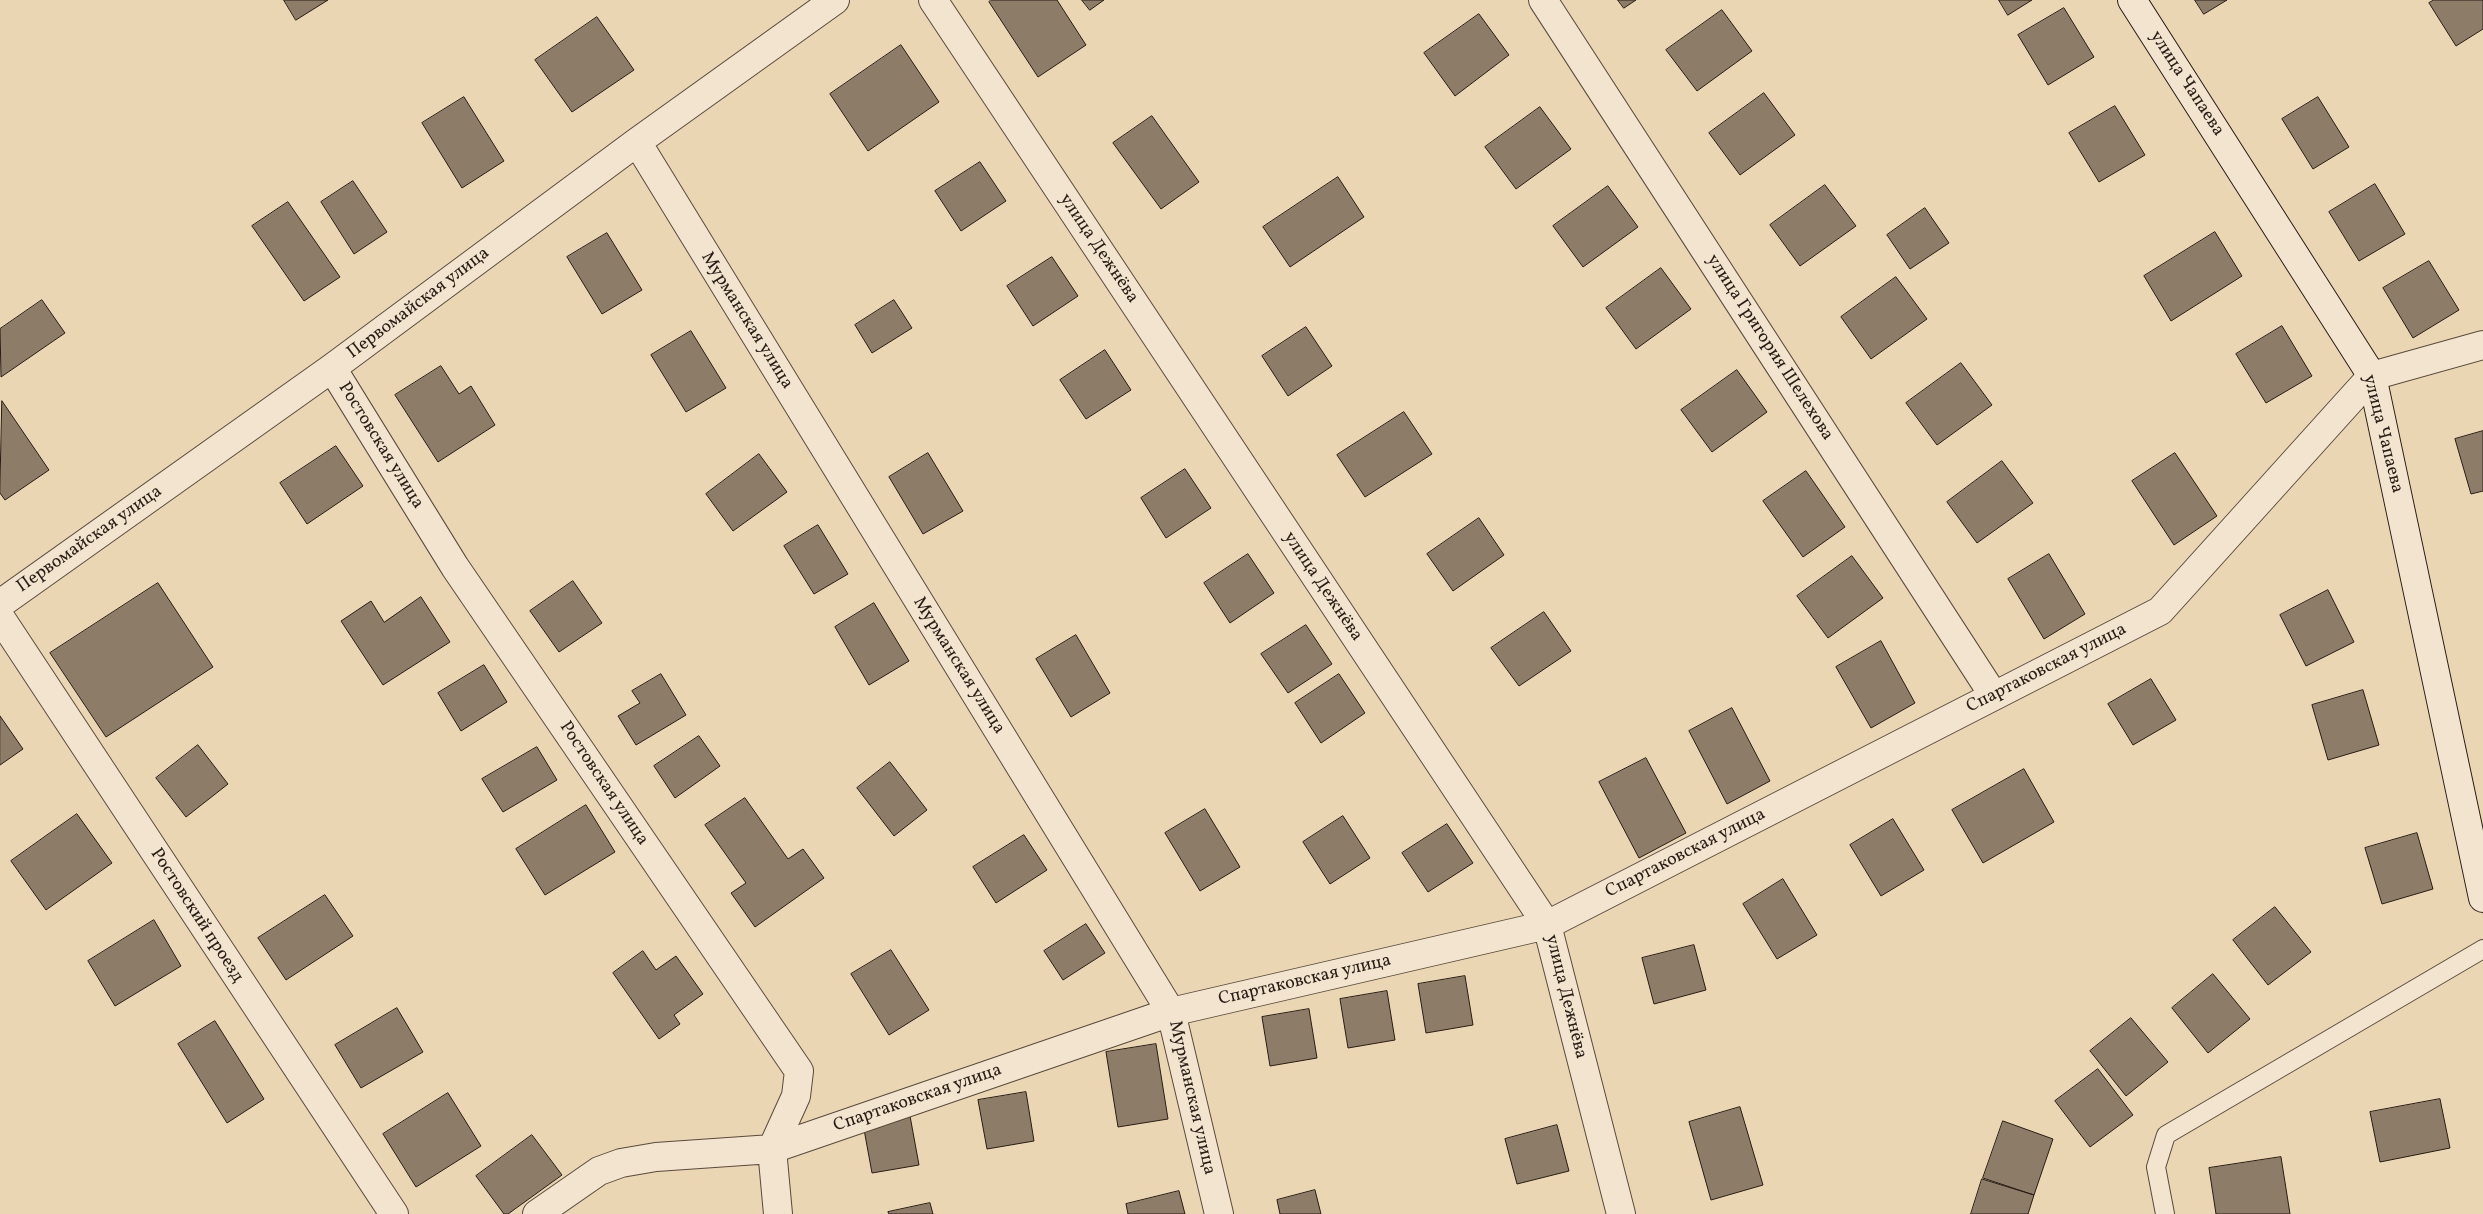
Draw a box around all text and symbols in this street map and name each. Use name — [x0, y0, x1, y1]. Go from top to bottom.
street label: улица Чапаева — [2144, 27, 2228, 141]
street label: улица Дежнёва — [1053, 190, 1143, 308]
street label: Первомайская улица — [344, 243, 494, 365]
street label: Мурманская улица — [695, 248, 797, 394]
street label: улица Григория Шелехова — [1701, 251, 1837, 445]
street label: улица Чапаева — [2357, 373, 2407, 495]
street label: Ростовская улица — [332, 379, 428, 513]
street label: Первомайская улица — [13, 482, 167, 598]
street label: улица Дежнёва — [1277, 528, 1367, 646]
street label: Мурманская улица — [907, 593, 1009, 739]
street label: Спартаковская улица — [1963, 619, 2131, 719]
street label: Ростовская улица — [553, 718, 653, 850]
street label: Спартаковская улица — [1602, 804, 1770, 904]
street label: Ростовский проезд — [145, 845, 247, 987]
street label: улица Дежнёва — [1539, 933, 1591, 1061]
street label: Спартаковская улица — [1217, 951, 1393, 1011]
street label: Мурманская улица — [1163, 1019, 1219, 1177]
street label: Спартаковская улица — [831, 1060, 1005, 1138]

